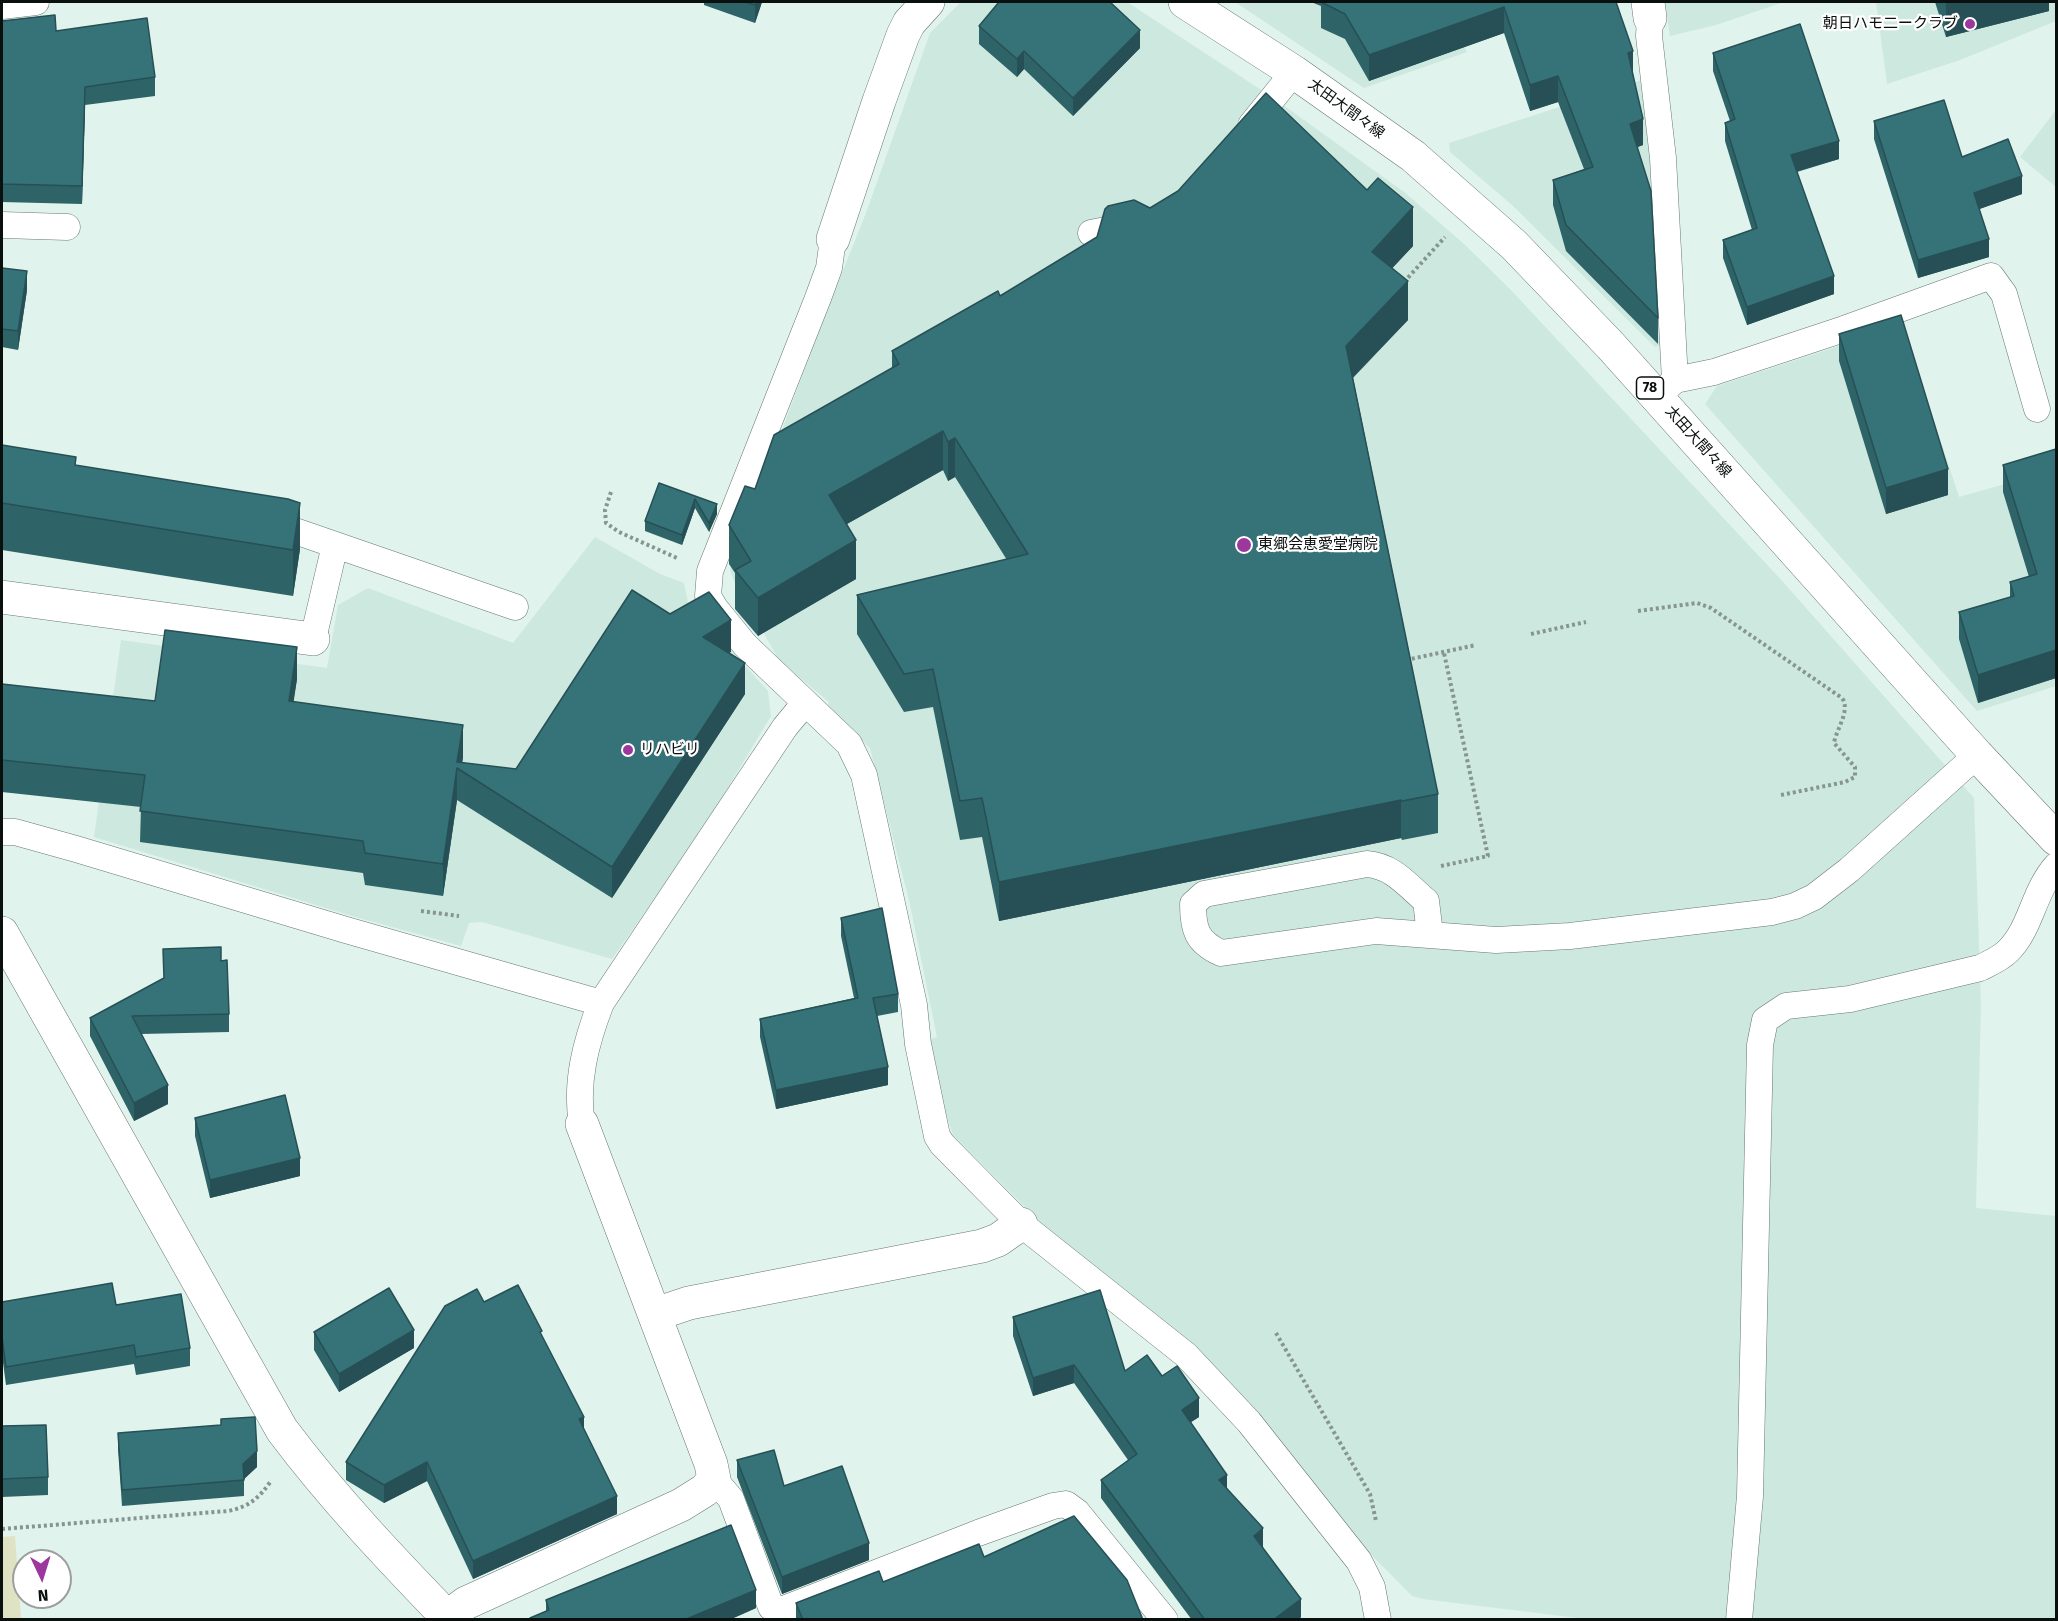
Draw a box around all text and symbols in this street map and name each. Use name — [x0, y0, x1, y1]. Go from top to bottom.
place label: 朝日ハモ二ークラブ — [1823, 15, 1958, 33]
marker: 朝日ハモ二ークラブ — [1963, 17, 1977, 31]
street label: 太田大間々線 — [1304, 75, 1388, 143]
road number: 78 — [1636, 377, 1664, 399]
street label: 太田大間々線 — [1661, 403, 1735, 481]
marker: 東郷会恵愛堂病院 — [1235, 536, 1253, 554]
place label: 東郷会恵愛堂病院 — [1258, 536, 1378, 554]
place label: リハビリ — [640, 741, 700, 759]
marker: リハビリ — [621, 743, 635, 757]
north arrow — [12, 1549, 72, 1609]
text: N — [37, 1586, 49, 1605]

